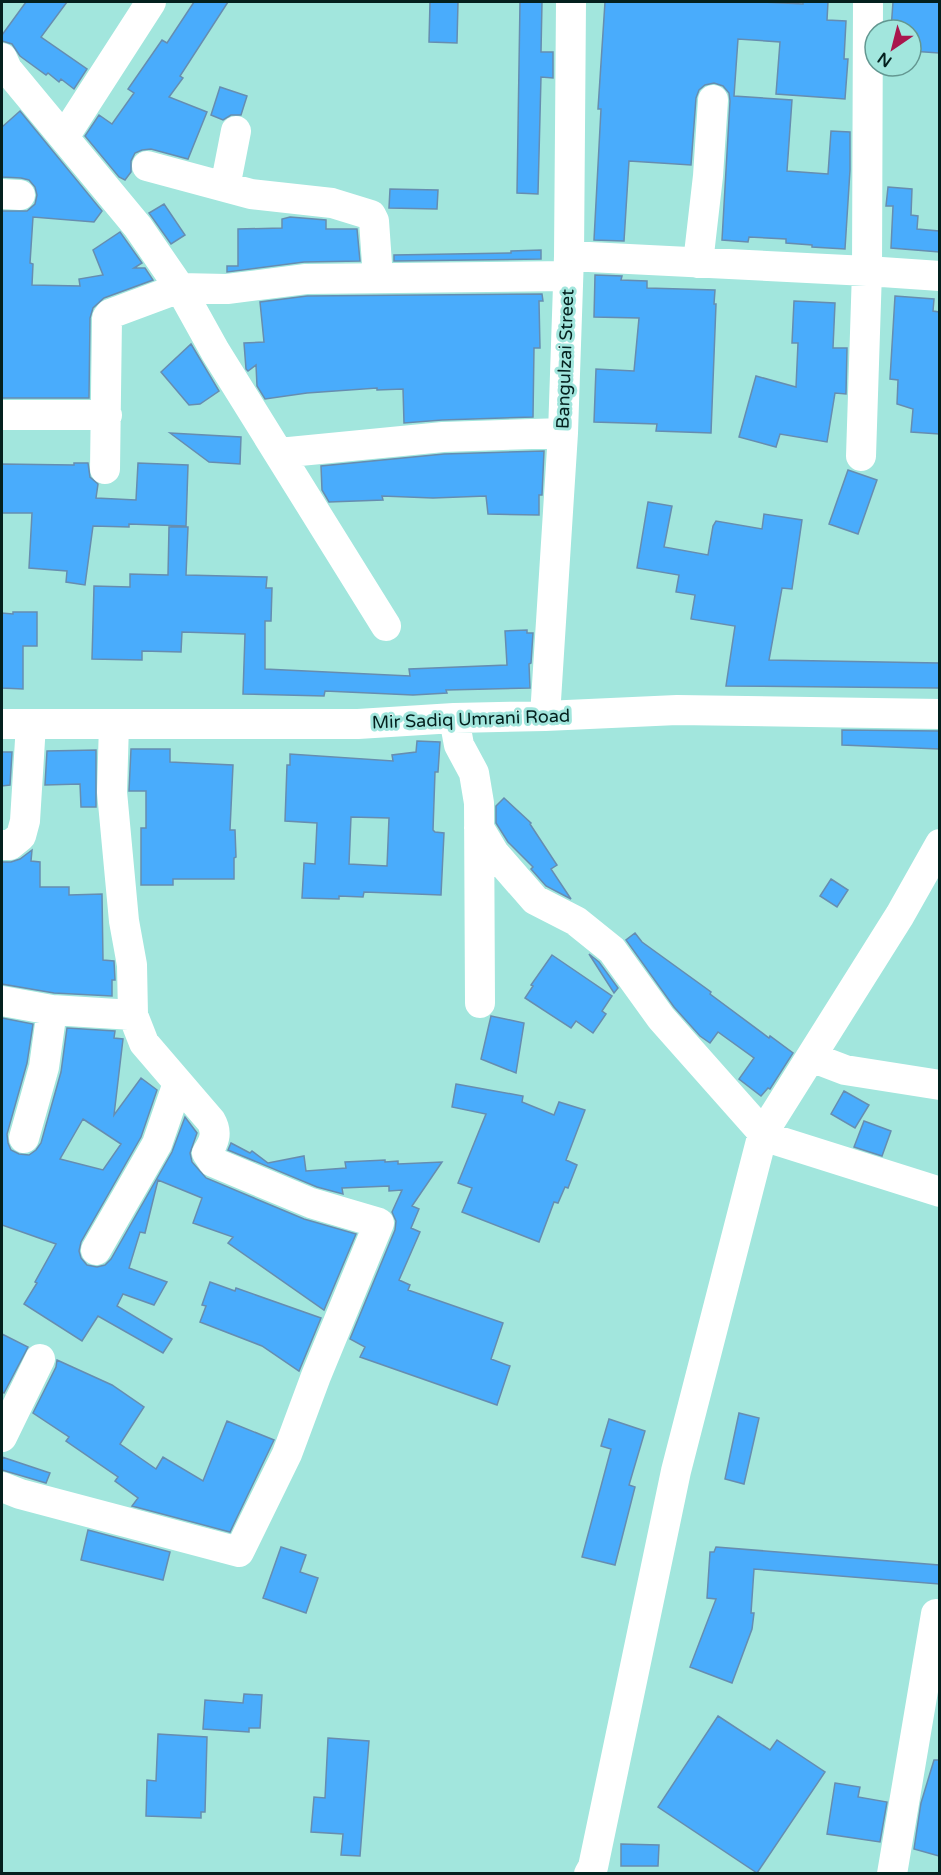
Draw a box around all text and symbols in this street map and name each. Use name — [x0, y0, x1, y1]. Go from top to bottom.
north arrow — [863, 18, 923, 78]
text: N — [874, 48, 896, 71]
street label: Bangulzai Street — [552, 289, 578, 429]
street label: Mir Sadiq Umrani Road — [371, 705, 571, 733]

